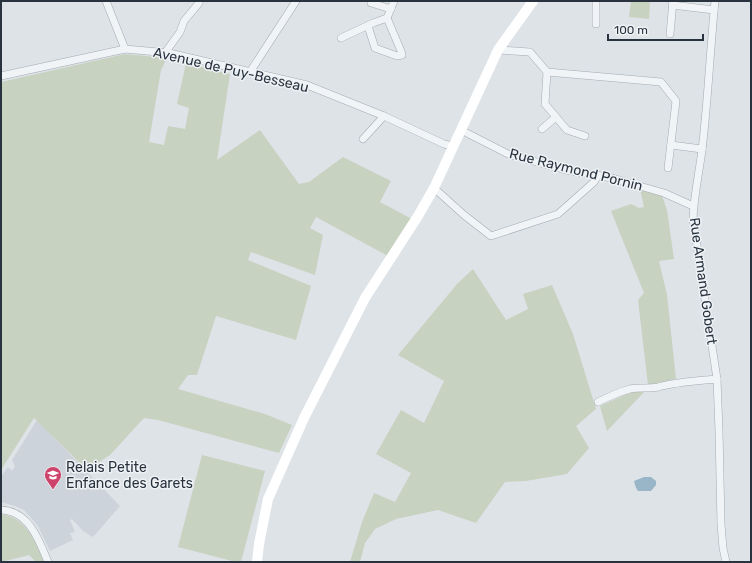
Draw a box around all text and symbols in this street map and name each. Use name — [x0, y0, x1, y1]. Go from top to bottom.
scale bar — [608, 16, 703, 42]
text: 100 m — [614, 23, 648, 37]
street label: Avenue de Puy-Besseau — [152, 44, 310, 96]
street label: Rue Raymond Pornin — [508, 145, 644, 195]
street label: Rue Armand Gobert — [686, 216, 720, 346]
place label: Relais Petite Enfance des Garets — [66, 459, 193, 492]
school or university icon: Relais Petite Enfance des Garets — [43, 465, 63, 490]

